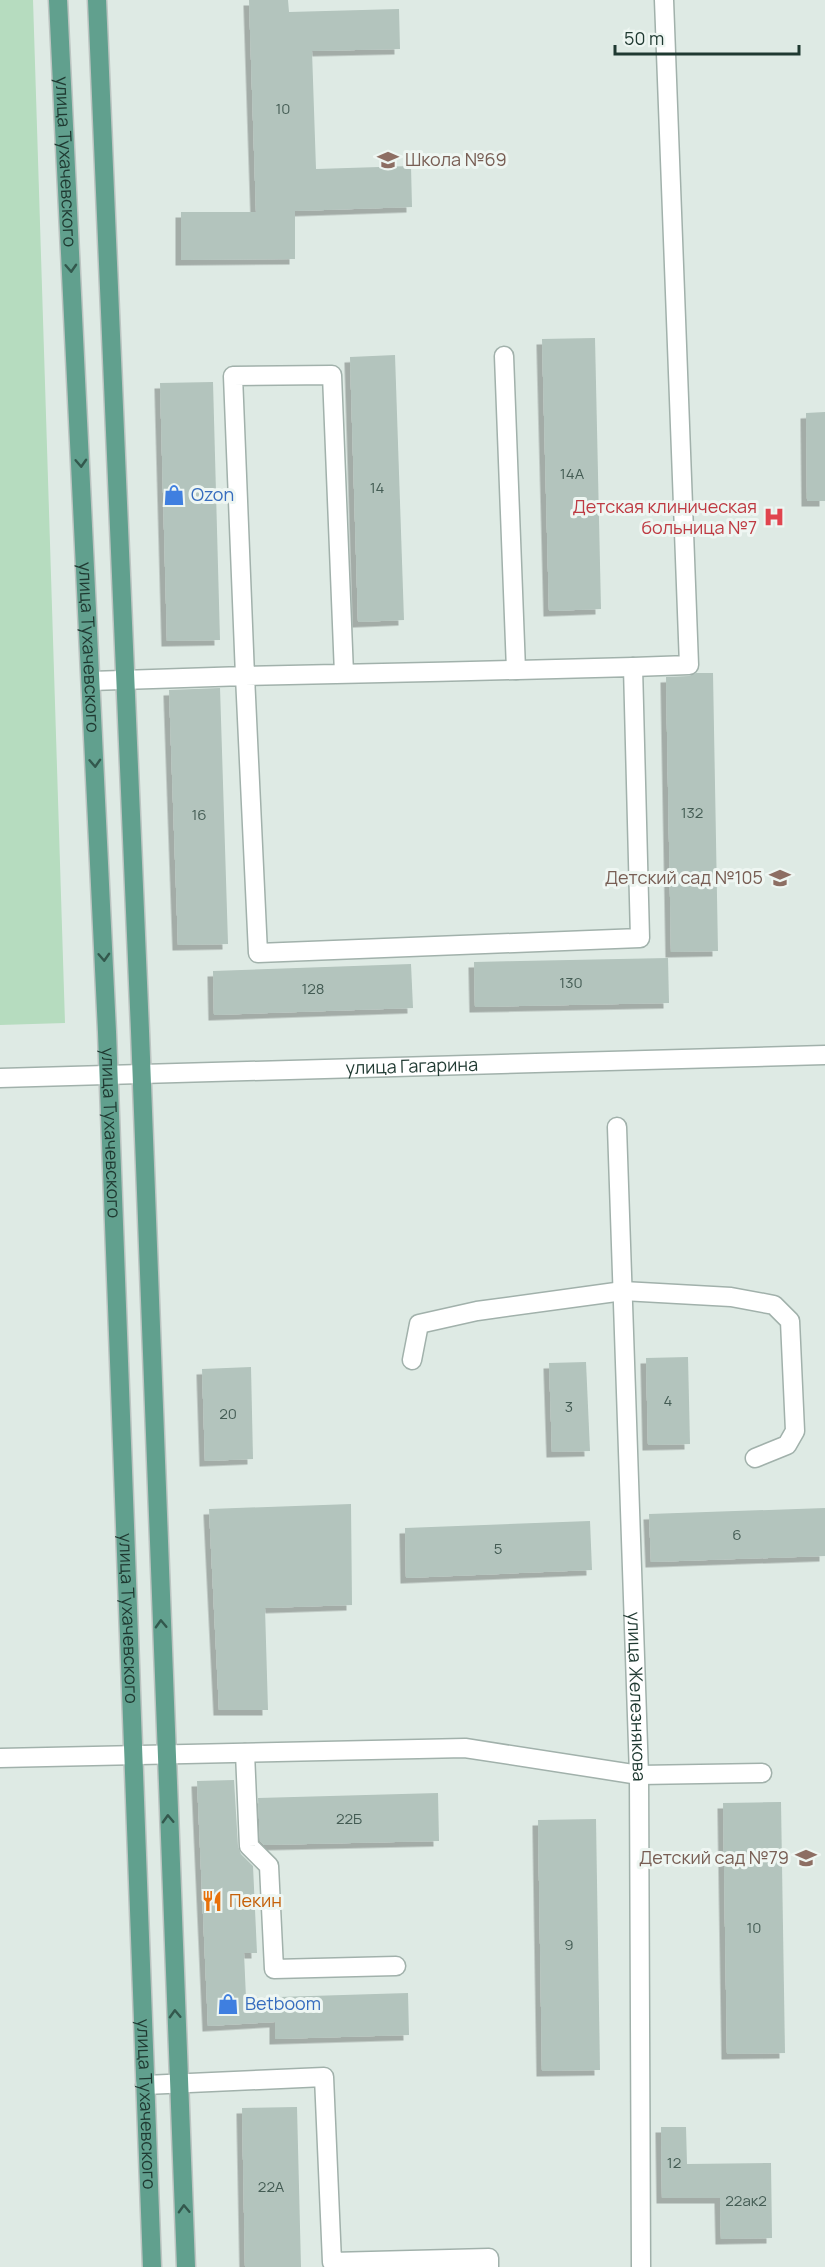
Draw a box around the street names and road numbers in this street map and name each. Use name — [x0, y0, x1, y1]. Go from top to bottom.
street label: улица Тухачевского — [51, 76, 83, 248]
street label: улица Тухачевского — [74, 561, 106, 733]
street label: улица Тухачевского — [97, 1047, 127, 1219]
street label: улица Гагарина — [345, 1052, 478, 1079]
street label: улица Тухачевского — [114, 1533, 144, 1704]
street label: улица Железнякова — [622, 1611, 652, 1782]
street label: улица Тухачевского — [132, 2018, 162, 2190]

